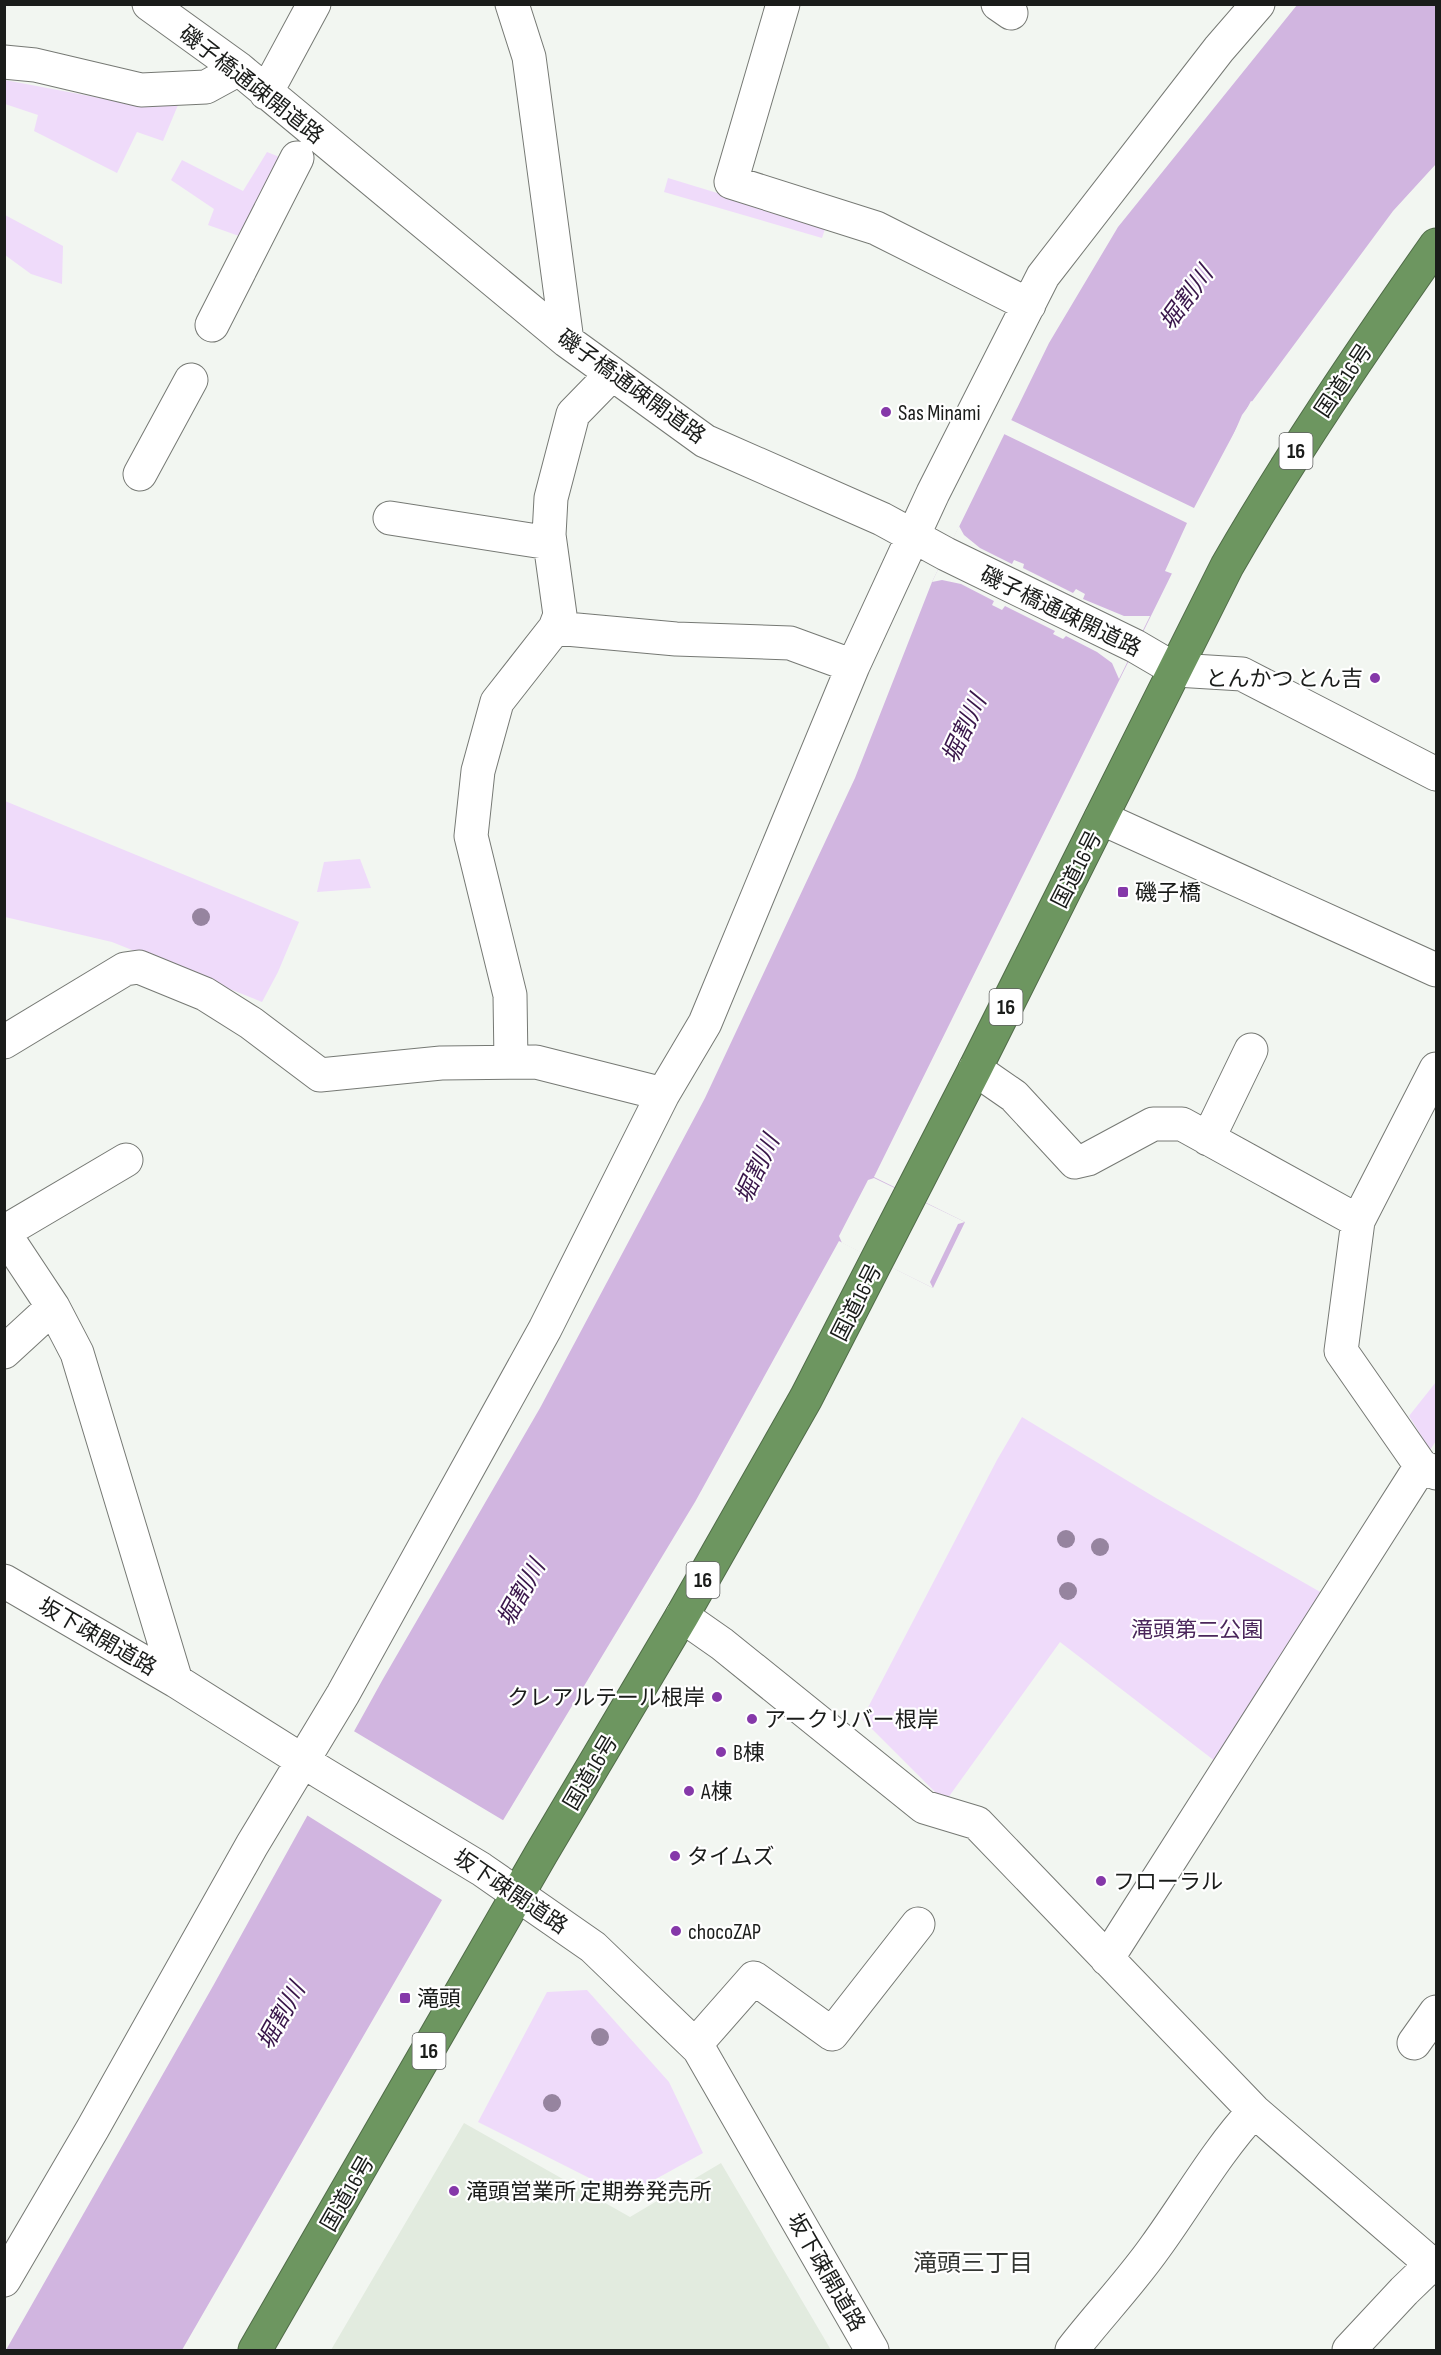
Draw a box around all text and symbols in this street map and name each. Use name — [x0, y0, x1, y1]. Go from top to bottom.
street label: 磯子橋通疎開道路 — [173, 20, 329, 150]
water label: 堀割川 — [1154, 258, 1221, 336]
street label: 磯子橋通疎開道路 — [552, 325, 710, 450]
street label: 国道16号 — [1310, 339, 1379, 423]
place label: Sas Minami — [898, 400, 981, 427]
marker: Sas Minami — [879, 405, 893, 419]
road number: 16 — [1280, 433, 1312, 469]
street label: 磯子橋通疎開道路 — [975, 562, 1145, 663]
place label: とんかつ とん吉 — [1206, 666, 1363, 693]
marker: とんかつ とん吉 — [1368, 671, 1382, 685]
water label: 堀割川 — [936, 688, 994, 768]
street label: 国道16号 — [1046, 826, 1108, 913]
place label: 磯子橋 — [1135, 880, 1201, 907]
marker: 磯子橋 — [1116, 885, 1130, 899]
road number: 16 — [990, 989, 1022, 1025]
water label: 堀割川 — [729, 1128, 787, 1208]
street label: 国道16号 — [826, 1259, 888, 1346]
water label: 堀割川 — [491, 1552, 553, 1632]
road number: 16 — [686, 1562, 720, 1598]
street label: 坂下疎開道路 — [33, 1593, 161, 1682]
park label: 滝頭第二公園 — [1131, 1617, 1263, 1644]
place label: クレアルテール根岸 — [507, 1685, 705, 1712]
marker: クレアルテール根岸 — [710, 1690, 724, 1704]
place label: アークリバー根岸 — [764, 1707, 939, 1734]
marker: アークリバー根岸 — [745, 1712, 759, 1726]
street label: 国道16号 — [558, 1730, 624, 1815]
place label: B棟 — [733, 1740, 765, 1767]
marker: B棟 — [714, 1745, 728, 1759]
place label: A棟 — [700, 1779, 732, 1806]
marker: A棟 — [682, 1784, 696, 1798]
street label: 坂下疎開道路 — [448, 1844, 572, 1940]
place label: タイムズ — [687, 1844, 775, 1871]
marker: タイムズ — [668, 1849, 682, 1863]
place label: フローラル — [1113, 1869, 1223, 1896]
marker: フローラル — [1094, 1874, 1108, 1888]
place label: chocoZAP — [688, 1919, 761, 1946]
marker: chocoZAP — [669, 1924, 683, 1938]
water label: 堀割川 — [251, 1975, 313, 2055]
place label: 滝頭 — [417, 1986, 461, 2013]
marker: 滝頭 — [398, 1991, 412, 2005]
road number: 16 — [412, 2033, 446, 2069]
street label: 国道16号 — [316, 2151, 381, 2237]
place label: 滝頭営業所 定期券発売所 — [466, 2179, 712, 2206]
marker: 滝頭営業所 定期券発売所 — [447, 2184, 461, 2198]
street label: 坂下疎開道路 — [781, 2209, 870, 2337]
district label: 滝頭三丁目 — [913, 2249, 1033, 2278]

